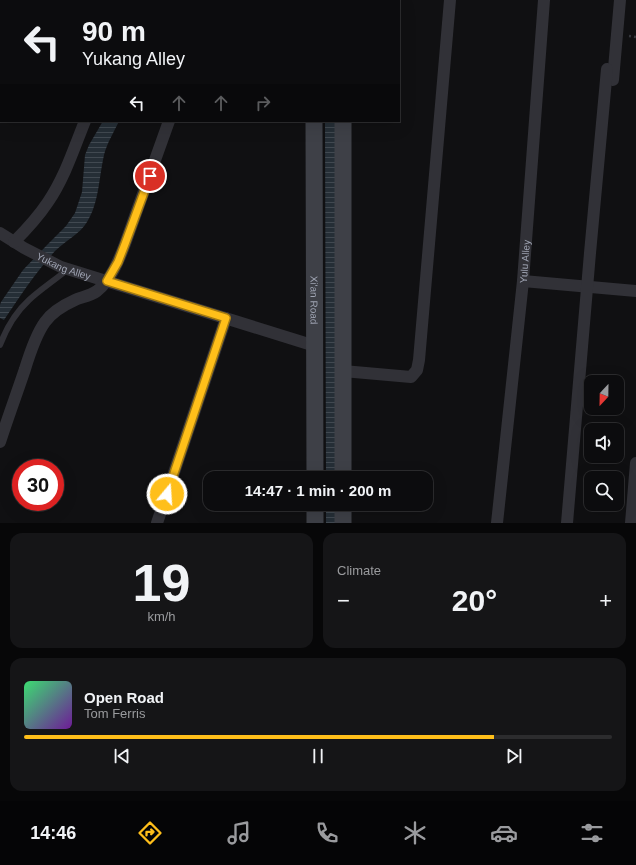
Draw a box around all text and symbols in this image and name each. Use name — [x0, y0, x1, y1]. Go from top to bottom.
icon: left — [16, 16, 68, 68]
text: 90 m — [82, 16, 146, 47]
text: Yukang Alley — [82, 49, 185, 69]
icon: left — [126, 92, 148, 114]
icon: ahead — [168, 92, 190, 114]
icon: ahead — [210, 92, 232, 114]
icon: right — [252, 92, 274, 114]
pin — [133, 159, 167, 193]
icon: arrive — [139, 165, 161, 187]
street label: Yulu Alley — [517, 239, 532, 284]
street label: Yukang Alley — [35, 250, 92, 281]
street label: Xi'an Road — [309, 276, 320, 324]
north arrow — [584, 375, 624, 415]
map controls — [584, 375, 624, 511]
button: sound — [584, 423, 624, 463]
speed limit sign: 30 — [12, 459, 64, 511]
button: search — [584, 471, 624, 511]
position arrow — [146, 473, 188, 515]
text: 14:47 · 1 min · 200 m — [245, 482, 391, 499]
text: 19 — [133, 554, 190, 612]
text: Climate — [337, 563, 381, 578]
text: 20° — [452, 584, 497, 617]
text: − — [337, 588, 350, 613]
text: + — [599, 588, 612, 613]
text: km/h — [147, 609, 176, 624]
text: Open Road — [84, 689, 164, 706]
text: Tom Ferris — [84, 706, 145, 721]
icon: previous — [111, 745, 133, 767]
icon: pause — [307, 745, 329, 767]
icon: next — [503, 745, 525, 767]
icon: directions — [136, 819, 164, 847]
icon: music — [225, 819, 253, 847]
icon: phone — [313, 819, 341, 847]
icon: climate — [401, 819, 429, 847]
icon: car — [490, 819, 518, 847]
icon: filters — [578, 819, 606, 847]
text: 14:46 — [30, 823, 76, 843]

